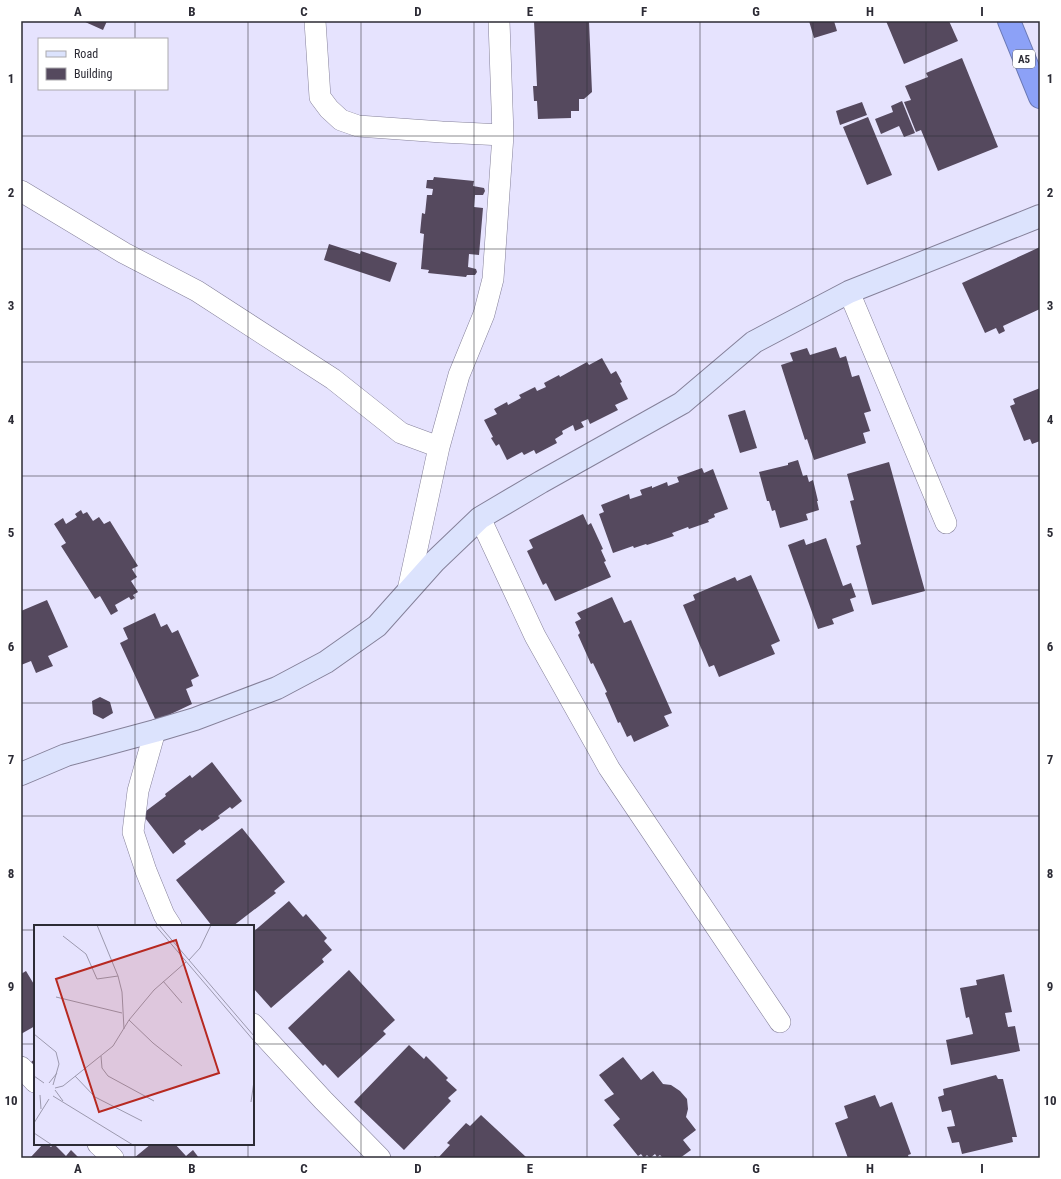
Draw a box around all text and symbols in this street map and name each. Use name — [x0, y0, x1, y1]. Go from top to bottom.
text: A — [74, 4, 82, 19]
text: B — [188, 4, 196, 19]
text: C — [300, 4, 308, 19]
text: D — [414, 4, 422, 19]
text: E — [527, 4, 534, 19]
text: F — [641, 4, 647, 19]
text: G — [752, 4, 760, 19]
text: H — [866, 4, 874, 19]
text: I — [980, 4, 984, 19]
legend — [38, 38, 168, 90]
text: Road — [74, 47, 98, 61]
road number: A5 — [1013, 50, 1035, 68]
text: Building — [74, 67, 112, 81]
text: 1 — [8, 71, 14, 86]
text: 1 — [1047, 71, 1053, 86]
text: 2 — [8, 185, 15, 200]
text: 2 — [1047, 185, 1054, 200]
text: 3 — [8, 298, 14, 313]
text: 3 — [1047, 298, 1053, 313]
text: 4 — [8, 412, 15, 427]
text: 4 — [1047, 412, 1054, 427]
text: 5 — [8, 525, 15, 540]
text: 5 — [1047, 525, 1054, 540]
text: 6 — [8, 639, 15, 654]
text: 6 — [1047, 639, 1054, 654]
text: 7 — [8, 752, 15, 767]
text: 7 — [1047, 752, 1054, 767]
text: 8 — [8, 866, 14, 881]
text: 8 — [1047, 866, 1053, 881]
inset map — [34, 925, 254, 1145]
text: 9 — [8, 979, 14, 994]
text: 9 — [1047, 979, 1053, 994]
text: 10 — [4, 1093, 18, 1108]
text: 10 — [1043, 1093, 1057, 1108]
text: A — [74, 1161, 82, 1176]
text: B — [188, 1161, 196, 1176]
text: C — [300, 1161, 308, 1176]
text: D — [414, 1161, 422, 1176]
text: E — [527, 1161, 534, 1176]
text: F — [641, 1161, 647, 1176]
text: G — [752, 1161, 760, 1176]
text: H — [866, 1161, 874, 1176]
text: I — [980, 1161, 984, 1176]

